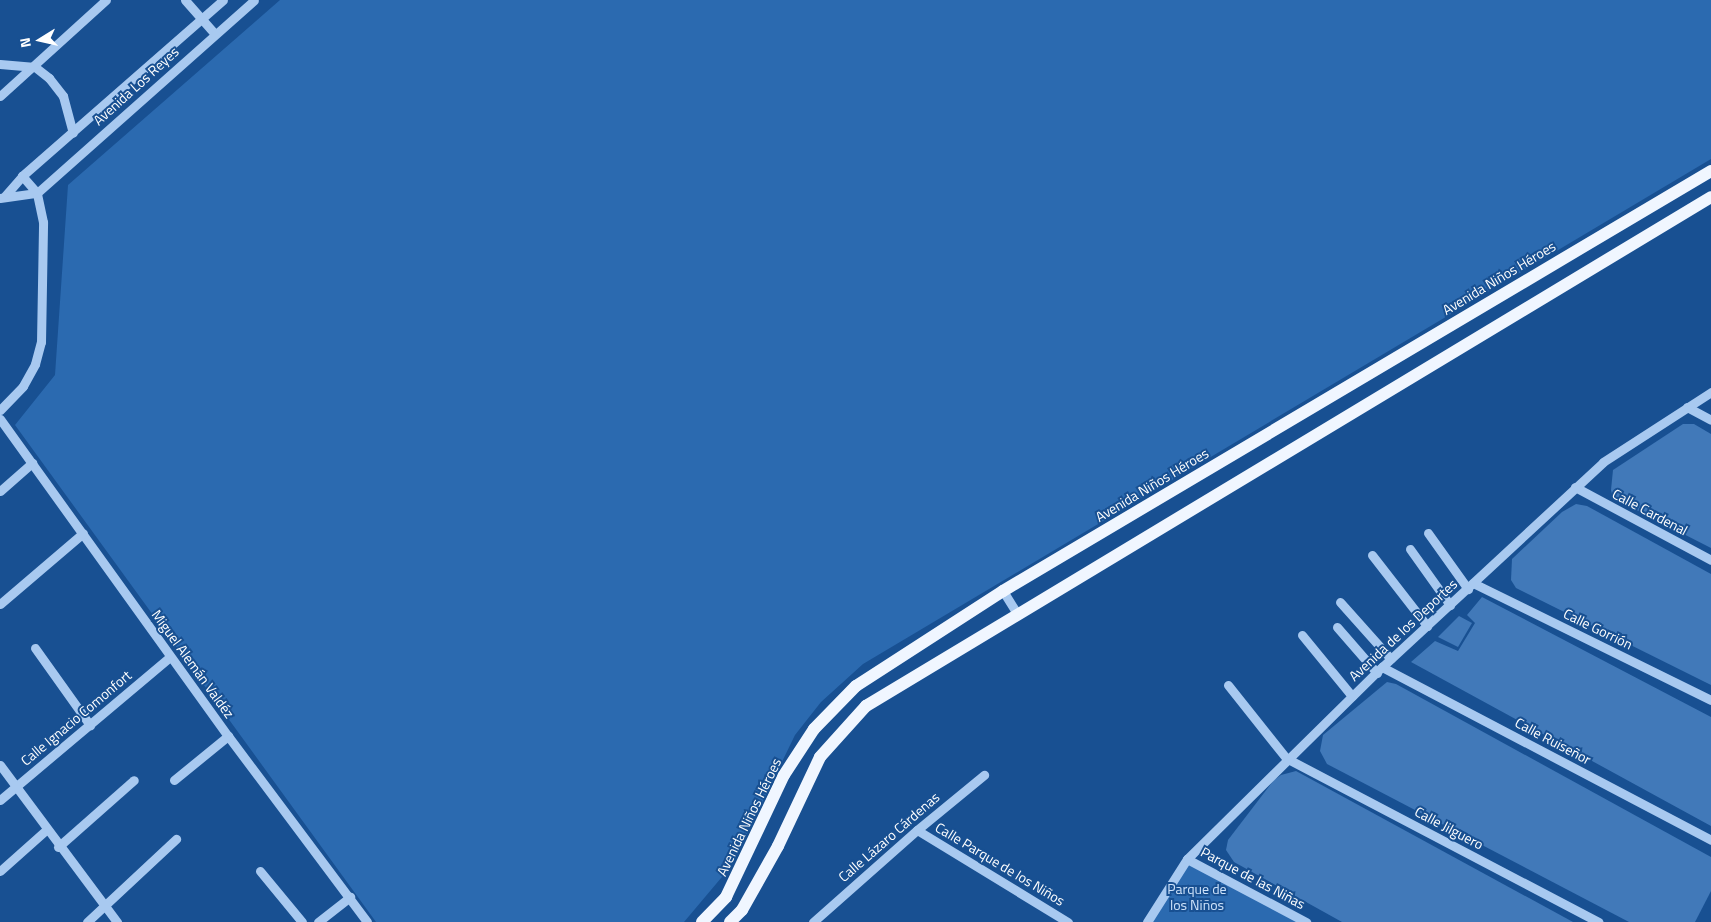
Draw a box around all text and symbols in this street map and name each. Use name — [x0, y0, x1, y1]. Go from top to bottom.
north arrow — [15, 15, 65, 65]
text: N — [14, 36, 36, 49]
street label: Avenida Los Reyes — [90, 43, 182, 129]
street label: Avenida Niños Héroes — [1439, 238, 1559, 318]
street label: Avenida Niños Héroes — [1092, 445, 1212, 525]
street label: Calle Cardenal — [1610, 485, 1690, 539]
street label: Avenida de los Deportes — [1345, 575, 1461, 685]
street label: Calle Gorrión — [1561, 605, 1635, 653]
street label: Miguel Alemán Valdéz — [148, 607, 238, 721]
street label: Calle Ignacio Comonfort — [17, 667, 135, 769]
street label: Calle Ruiseñor — [1512, 714, 1594, 768]
street label: Avenida Niños Héroes — [713, 755, 785, 879]
street label: Calle Lázaro Cárdenas — [835, 789, 943, 885]
street label: Calle Jilguero — [1412, 803, 1486, 853]
street label: Calle Parque de los Niños — [932, 819, 1068, 909]
street label: Parque de las Niñas — [1198, 843, 1308, 913]
park label: Parque de los Niños — [1167, 881, 1227, 914]

